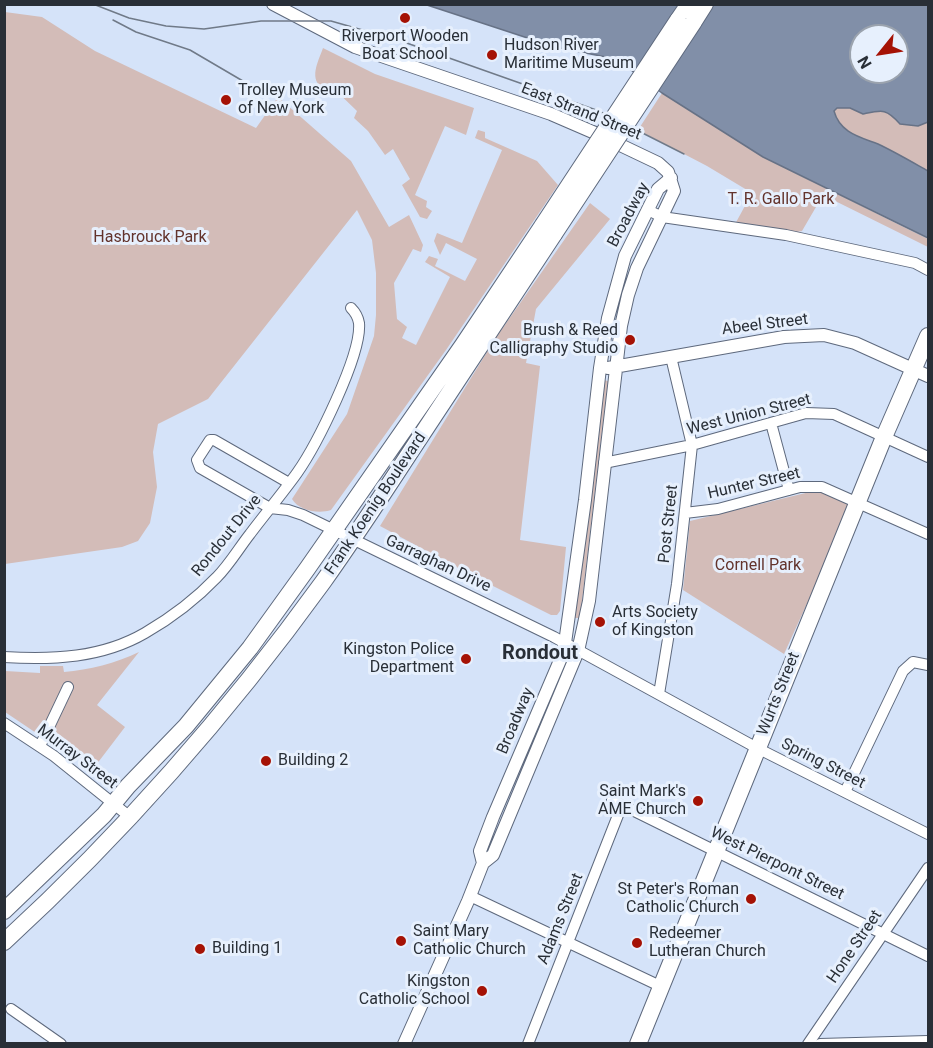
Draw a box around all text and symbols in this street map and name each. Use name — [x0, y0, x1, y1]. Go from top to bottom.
marker: Riverport Wooden Boat School — [398, 11, 412, 25]
north arrow — [849, 24, 909, 84]
place label: Riverport Wooden Boat School — [342, 27, 468, 65]
place label: Hudson River Maritime Museum — [504, 36, 634, 74]
marker: Hudson River Maritime Museum — [485, 48, 499, 62]
text: N — [854, 53, 876, 72]
street label: East Strand Street — [518, 79, 644, 145]
place label: Trolley Museum of New York — [238, 81, 351, 119]
marker: Trolley Museum of New York — [219, 93, 233, 107]
street label: Broadway — [604, 179, 654, 251]
park label: T. R. Gallo Park — [728, 190, 834, 210]
park label: Hasbrouck Park — [93, 228, 207, 248]
street label: Abeel Street — [721, 310, 809, 340]
place label: Brush & Reed Calligraphy Studio — [489, 321, 618, 359]
marker: Brush & Reed Calligraphy Studio — [623, 333, 637, 347]
street label: West Union Street — [685, 390, 813, 440]
street label: Frank Koenig Boulevard — [321, 429, 431, 579]
street label: Hunter Street — [706, 464, 802, 504]
street label: Post Street — [655, 484, 683, 564]
street label: Rondout Drive — [188, 491, 266, 581]
street label: Garraghan Drive — [382, 531, 494, 597]
park label: Cornell Park — [715, 556, 801, 576]
place label: Arts Society of Kingston — [612, 603, 698, 641]
marker: Arts Society of Kingston — [593, 615, 607, 629]
place label: Kingston Police Department — [343, 640, 454, 678]
district label: Rondout — [502, 642, 578, 666]
street label: Wurts Street — [754, 649, 804, 739]
marker: Kingston Police Department — [459, 652, 473, 666]
street label: Broadway — [493, 685, 539, 757]
street label: Murray Street — [33, 721, 121, 793]
street label: Spring Street — [778, 735, 868, 793]
place label: Building 2 — [278, 751, 348, 771]
marker: Building 2 — [259, 754, 273, 768]
place label: Saint Mark's AME Church — [598, 782, 686, 820]
marker: Saint Mark's AME Church — [691, 794, 705, 808]
street label: West Pierpont Street — [707, 823, 847, 905]
street label: Adams Street — [534, 871, 588, 967]
place label: St Peter's Roman Catholic Church — [618, 880, 739, 918]
marker: St Peter's Roman Catholic Church — [744, 892, 758, 906]
street label: Hone Street — [824, 907, 886, 987]
place label: Saint Mary Catholic Church — [413, 922, 526, 960]
place label: Redeemer Lutheran Church — [649, 924, 766, 962]
marker: Saint Mary Catholic Church — [394, 934, 408, 948]
marker: Redeemer Lutheran Church — [630, 936, 644, 950]
place label: Building 1 — [212, 939, 282, 959]
marker: Building 1 — [193, 942, 207, 956]
place label: Kingston Catholic School — [359, 972, 470, 1010]
marker: Kingston Catholic School — [475, 984, 489, 998]

